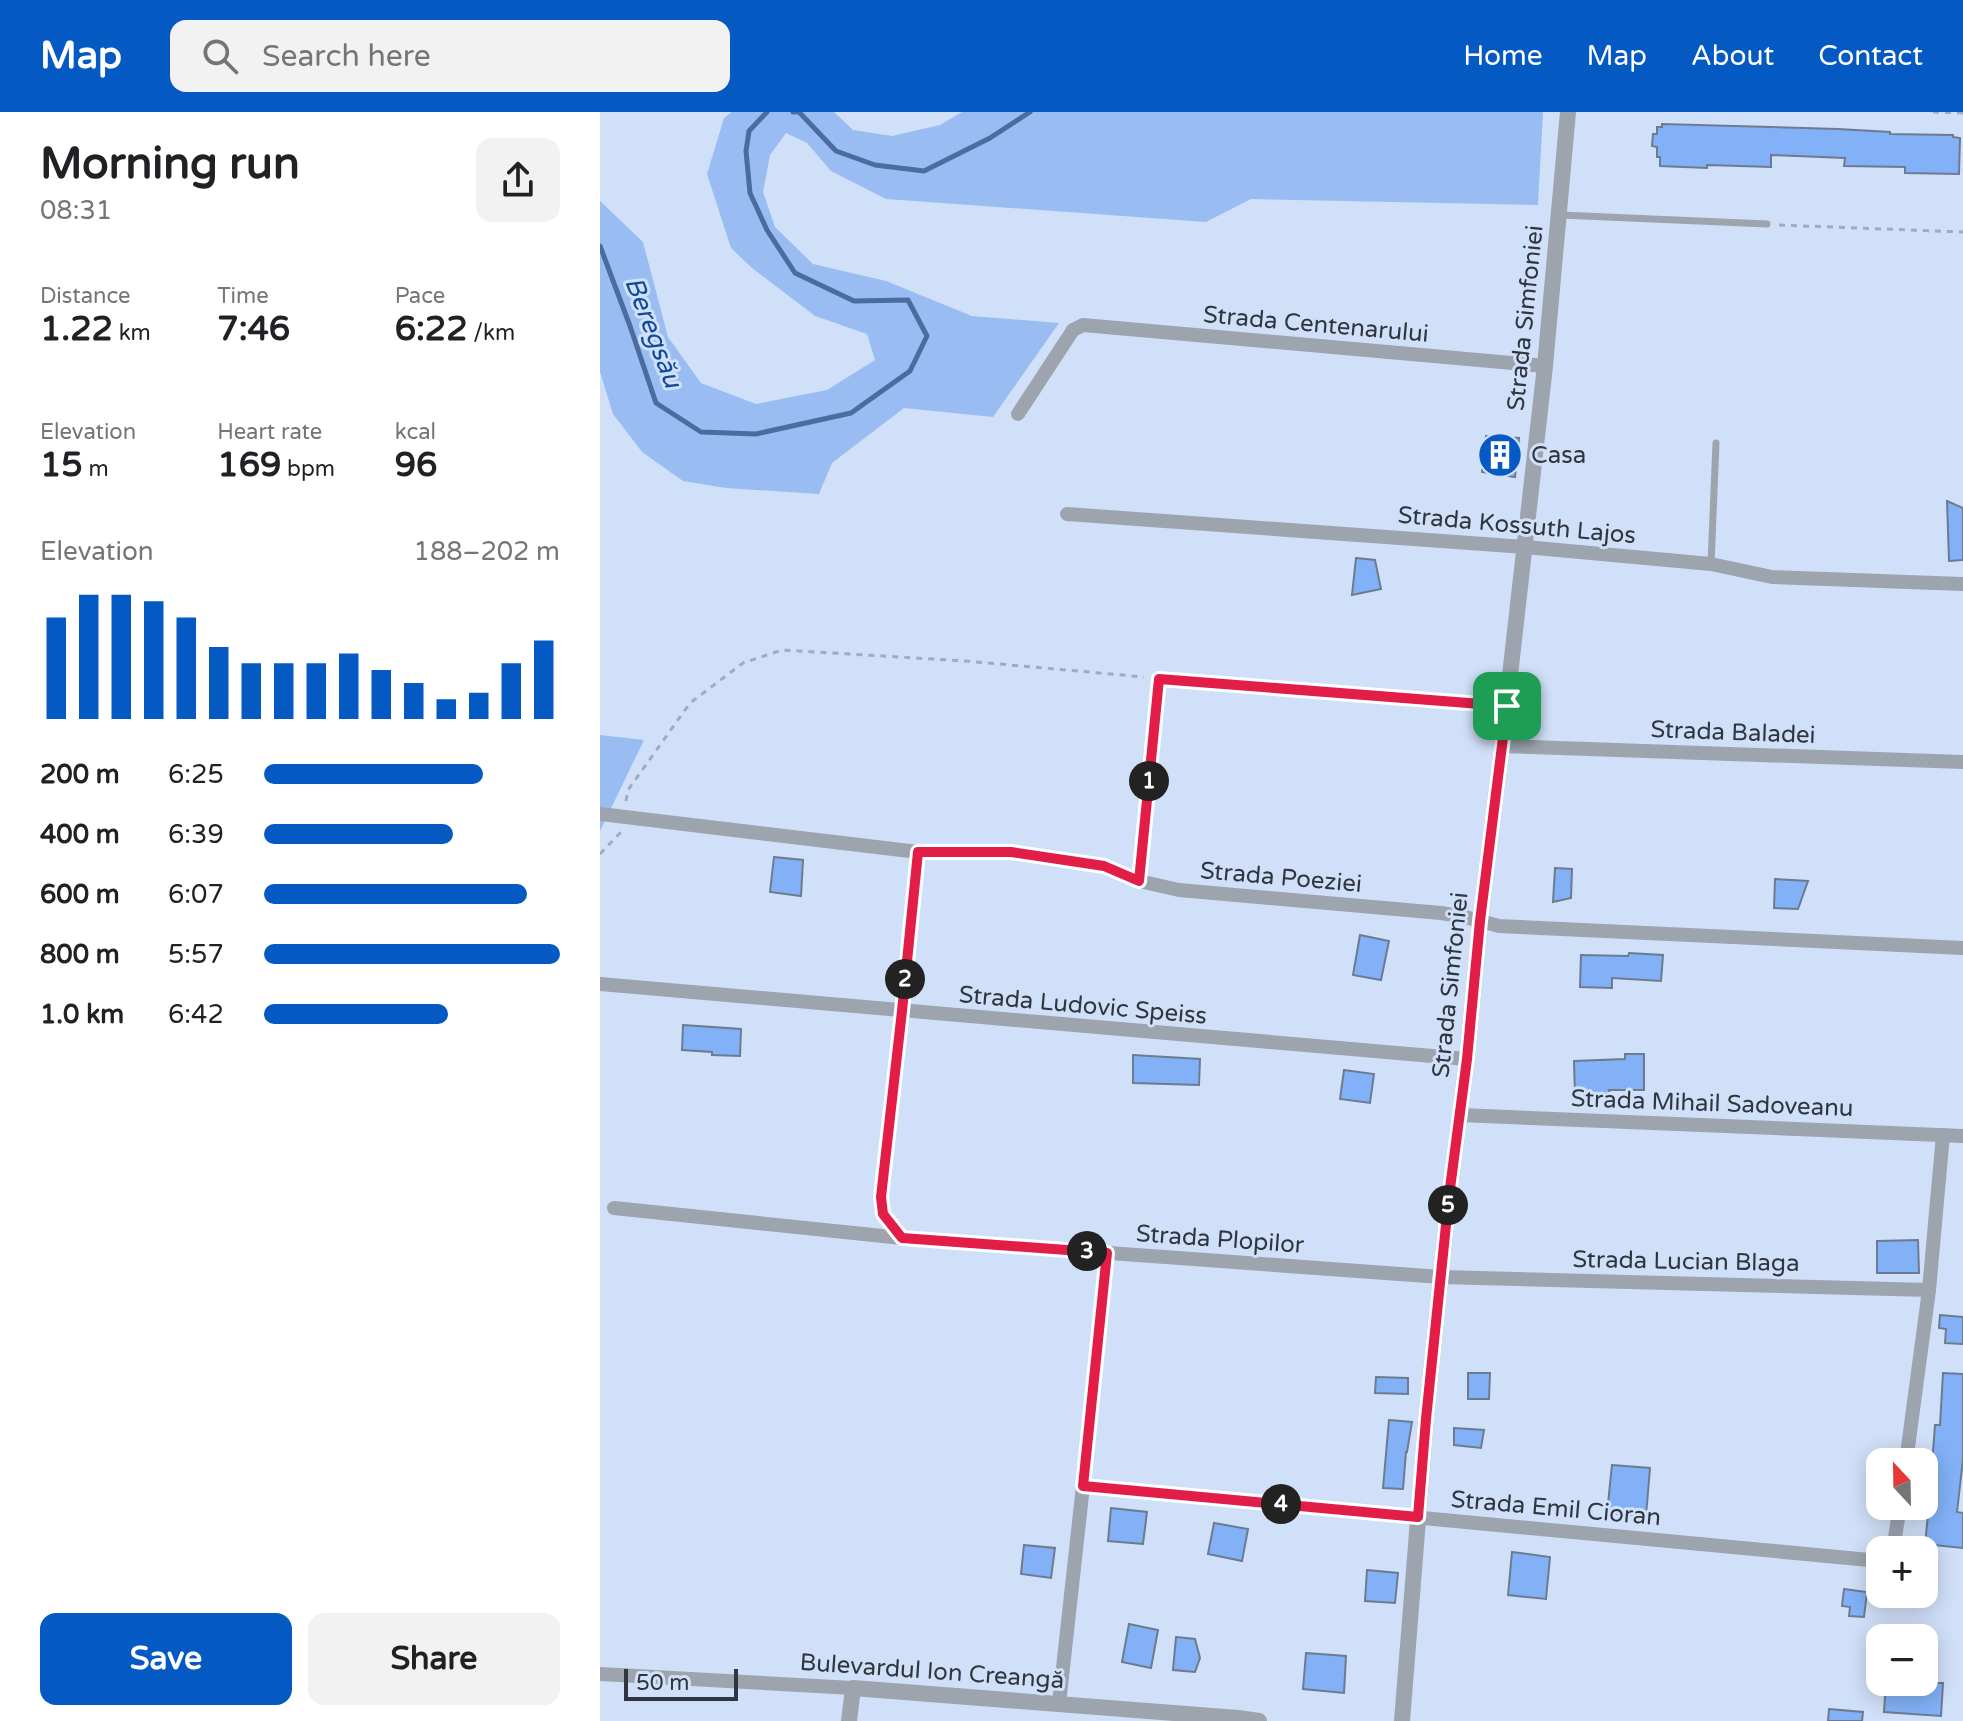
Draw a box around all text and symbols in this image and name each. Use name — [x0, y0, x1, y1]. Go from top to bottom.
search box — [170, 20, 730, 92]
text: Map — [40, 33, 122, 79]
icon: search — [198, 34, 242, 78]
text: Search here — [262, 38, 431, 75]
text: Home — [1463, 39, 1543, 73]
text: Map — [1587, 39, 1647, 73]
text: About — [1691, 39, 1774, 73]
text: Contact — [1818, 39, 1923, 73]
text: Morning run — [40, 138, 300, 191]
button: share — [476, 138, 560, 222]
text: 08:31 — [40, 195, 112, 226]
street label: Strada Simfoniei — [1501, 224, 1550, 412]
water label: Beregsău — [618, 272, 689, 393]
text: Distance — [40, 283, 131, 309]
text: Time — [217, 283, 269, 309]
text: Pace — [395, 283, 445, 309]
street label: Strada Centenarului — [1202, 300, 1430, 349]
text: 1.22 — [40, 309, 113, 350]
text: 7:46 — [217, 309, 290, 350]
text: 6:22 — [395, 309, 468, 350]
text: km — [113, 320, 151, 346]
text: /km — [468, 320, 515, 346]
text: Elevation — [40, 419, 136, 445]
text: Heart rate — [217, 419, 322, 445]
text: kcal — [395, 419, 436, 445]
building icon: Casa — [1476, 431, 1524, 479]
place label: Casa — [1531, 441, 1586, 470]
text: 15 — [40, 445, 83, 486]
text: 169 — [217, 445, 281, 486]
text: 96 — [395, 445, 437, 486]
text: m — [83, 456, 109, 482]
text: bpm — [281, 456, 335, 482]
street label: Strada Kossuth Lajos — [1397, 501, 1637, 550]
text: Elevation — [40, 536, 154, 567]
text: 188–202 m — [414, 536, 560, 567]
pin — [1473, 672, 1541, 740]
icon: arrive — [1485, 684, 1529, 728]
street label: Strada Baladei — [1650, 715, 1816, 750]
text: 200 m — [40, 759, 120, 790]
text: 6:25 — [168, 759, 224, 790]
pin: 1 — [1129, 761, 1169, 801]
text: 1 — [1142, 768, 1156, 794]
text: 400 m — [40, 819, 120, 850]
text: 6:39 — [168, 819, 224, 850]
street label: Strada Poeziei — [1199, 856, 1363, 899]
text: 600 m — [40, 879, 120, 910]
text: 6:07 — [168, 879, 224, 910]
street label: Strada Simfoniei — [1426, 891, 1475, 1079]
text: 800 m — [40, 939, 120, 970]
text: 5:57 — [168, 939, 224, 970]
pin: 2 — [885, 959, 925, 999]
text: 2 — [898, 966, 912, 992]
street label: Strada Ludovic Speiss — [958, 980, 1208, 1031]
text: 1.0 km — [40, 999, 124, 1030]
text: 6:42 — [168, 999, 224, 1030]
street label: Strada Mihail Sadoveanu — [1570, 1084, 1854, 1123]
pin: 5 — [1428, 1185, 1468, 1225]
text: 5 — [1441, 1192, 1455, 1218]
street label: Strada Plopilor — [1135, 1219, 1306, 1260]
pin: 3 — [1067, 1231, 1107, 1271]
text: 3 — [1080, 1238, 1094, 1264]
street label: Strada Lucian Blaga — [1572, 1245, 1800, 1278]
north arrow — [1866, 1448, 1938, 1520]
map controls — [1866, 1448, 1938, 1696]
pin: 4 — [1261, 1484, 1301, 1524]
street label: Strada Emil Cioran — [1450, 1485, 1662, 1532]
text: 4 — [1274, 1491, 1288, 1517]
button: + — [1866, 1536, 1938, 1608]
button: Save — [40, 1613, 292, 1705]
button: Share — [308, 1613, 560, 1705]
button: − — [1866, 1624, 1938, 1696]
street label: Bulevardul Ion Creangă — [799, 1648, 1065, 1695]
scale bar — [624, 1665, 738, 1701]
text: 50 m — [636, 1670, 690, 1696]

